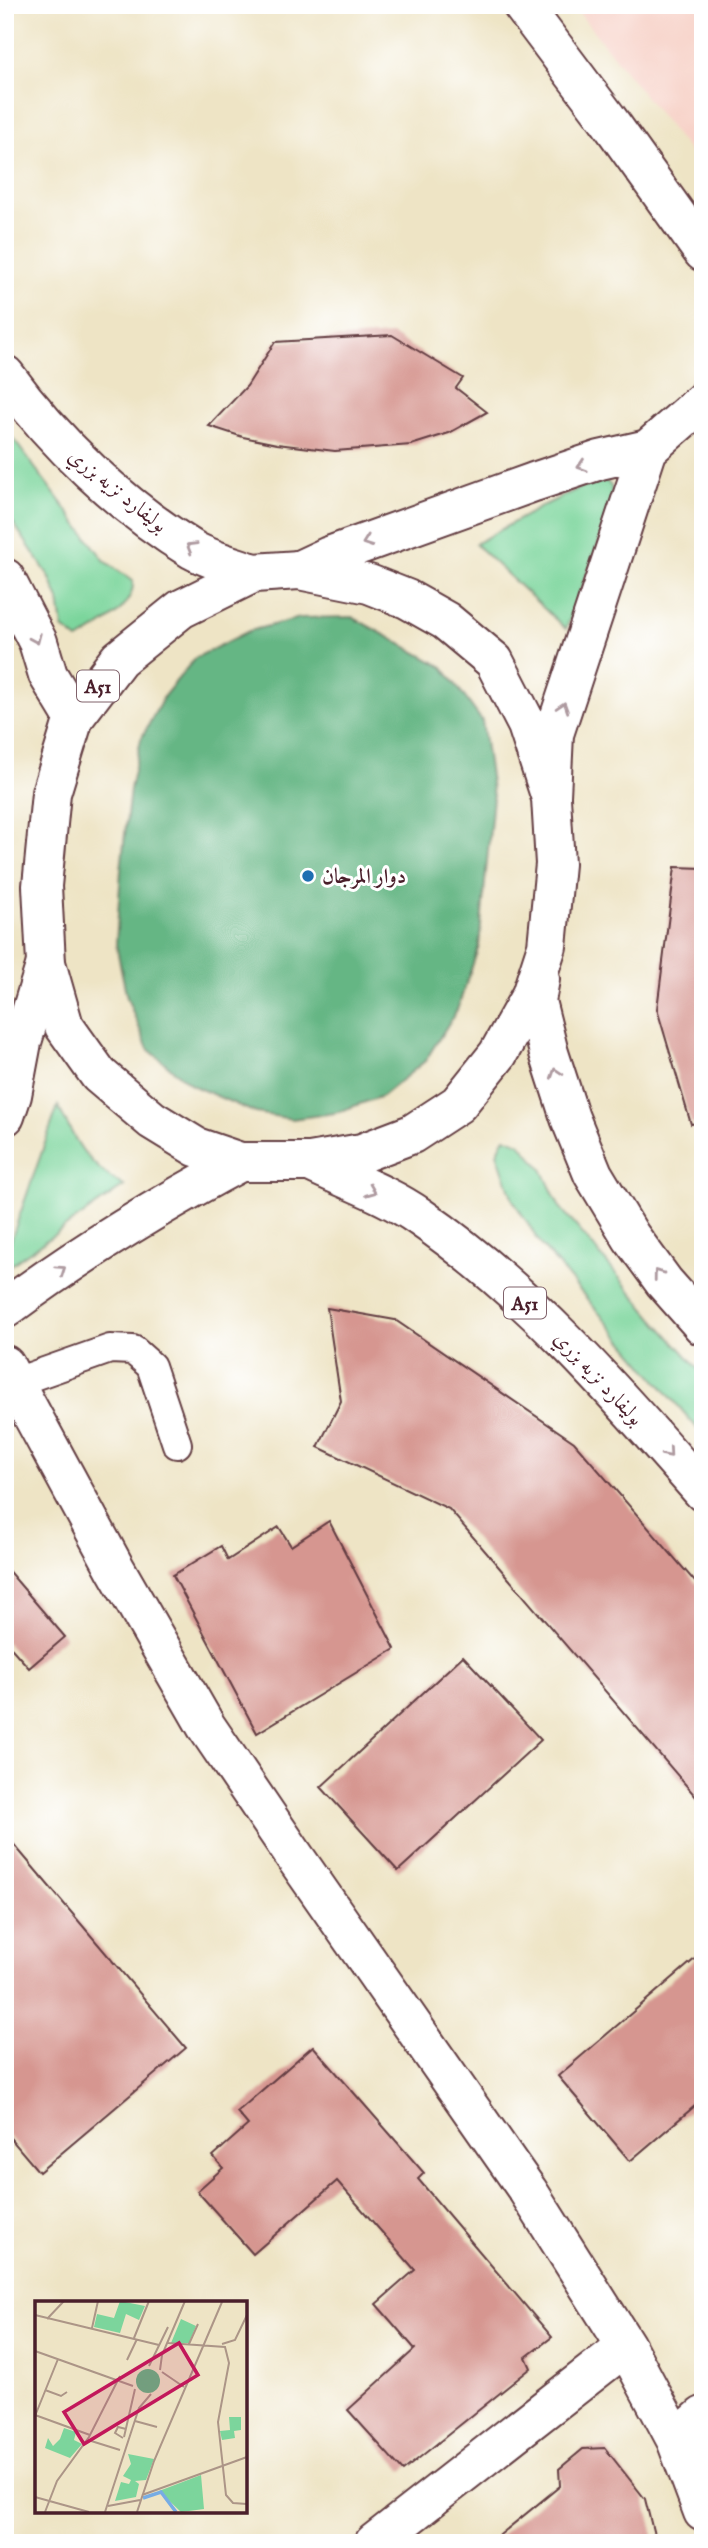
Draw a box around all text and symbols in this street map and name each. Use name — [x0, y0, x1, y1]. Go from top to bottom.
street label: بوليفارد نزيه بزري — [61, 443, 172, 540]
one-way arrow — [576, 458, 589, 472]
one-way arrow — [362, 534, 374, 548]
one-way arrow — [185, 542, 198, 555]
one-way arrow — [27, 633, 41, 645]
road number: A51 — [77, 670, 119, 702]
one-way arrow — [555, 701, 569, 713]
place label: دوار المرجان — [322, 864, 406, 891]
marker: دوار المرجان — [300, 868, 316, 884]
one-way arrow — [549, 1068, 564, 1080]
one-way arrow — [365, 1182, 377, 1196]
one-way arrow — [53, 1266, 66, 1278]
one-way arrow — [654, 1270, 667, 1282]
road number: A51 — [504, 1288, 546, 1318]
street label: بوليفارد نزيه بزري — [546, 1326, 649, 1433]
one-way arrow — [660, 1445, 672, 1458]
inset map — [35, 2301, 247, 2513]

